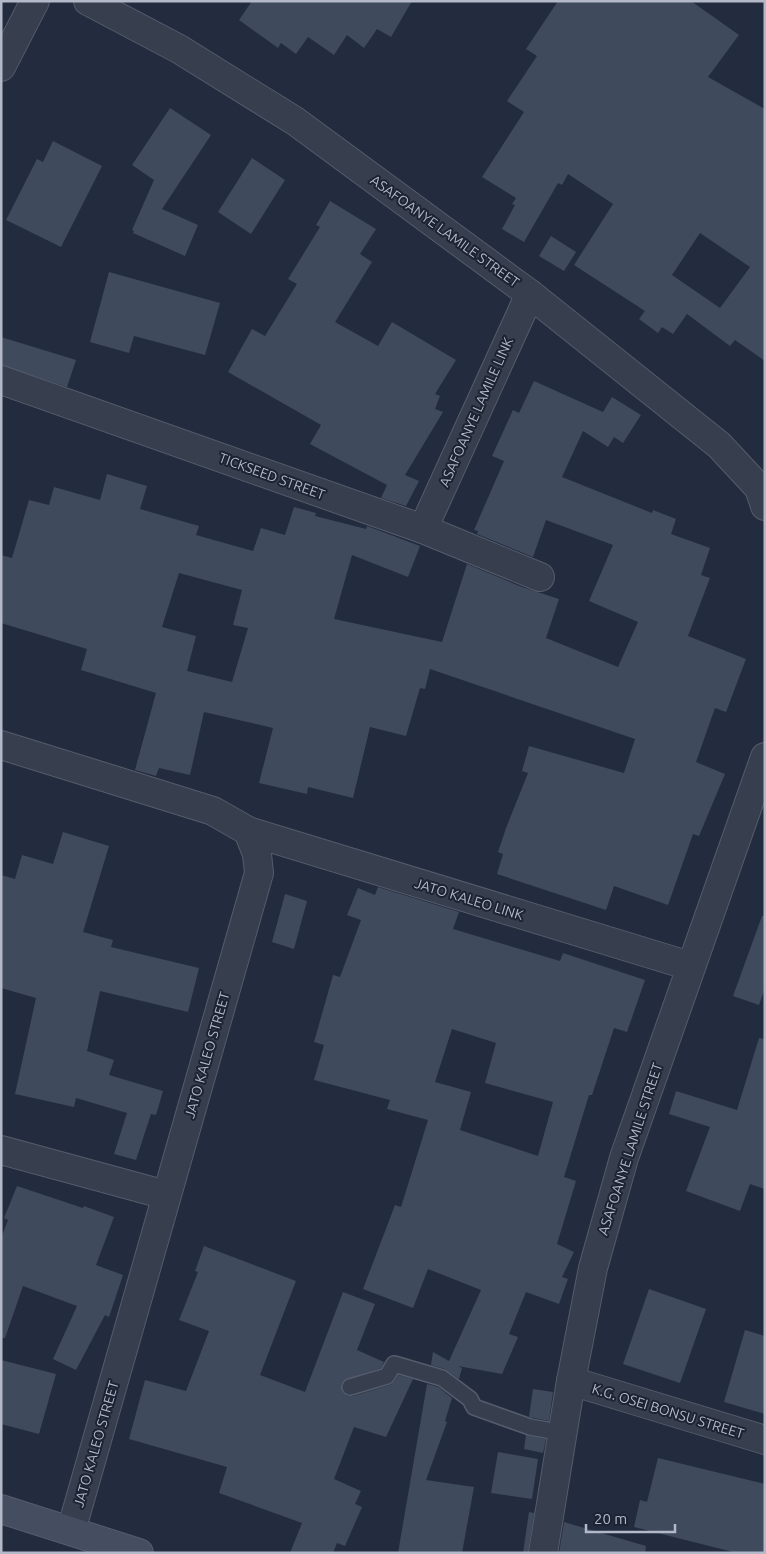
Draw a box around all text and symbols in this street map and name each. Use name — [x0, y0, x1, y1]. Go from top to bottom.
street label: ASAFOANYE LAMILE STREET — [367, 172, 523, 290]
street label: ASAFOANYE LAMILE LINK — [436, 334, 516, 489]
street label: TICKSEED STREET — [217, 449, 328, 503]
street label: JATO KALEO LINK — [413, 875, 526, 923]
street label: JATO KALEO STREET — [181, 990, 233, 1120]
street label: ASAFOANYE LAMILE STREET — [595, 1061, 665, 1237]
street label: JATO KALEO STREET — [70, 1379, 122, 1509]
street label: K.G. OSEI BONSU STREET — [590, 1380, 746, 1442]
scale bar — [586, 1502, 675, 1534]
text: 20 m — [594, 1510, 627, 1527]

